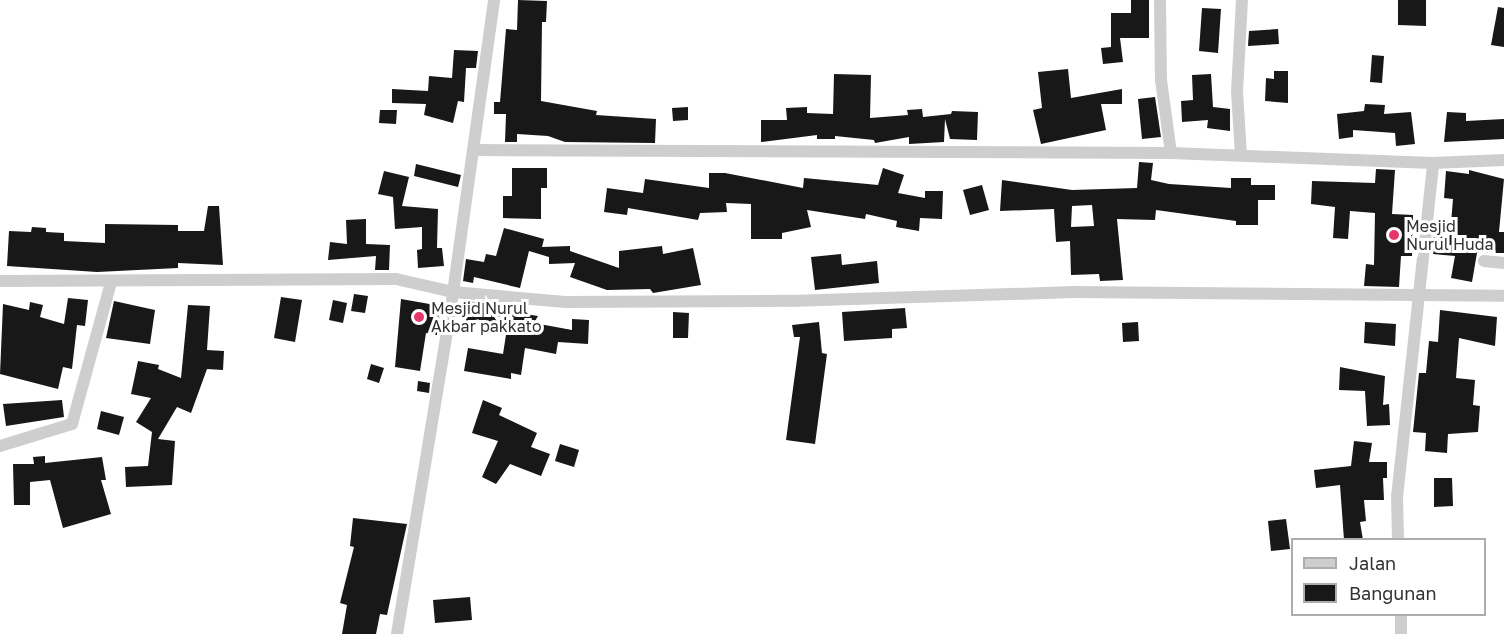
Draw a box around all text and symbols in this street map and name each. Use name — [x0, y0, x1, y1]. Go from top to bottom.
place label: Mesjid Nurul Huda — [1406, 216, 1494, 254]
marker: Mesjid Nurul Huda — [1387, 228, 1401, 242]
place label: Mesjid Nurul Akbar pakkato — [431, 298, 542, 336]
marker: Mesjid Nurul Akbar pakkato — [412, 310, 426, 324]
legend — [1291, 538, 1486, 616]
text: Jalan — [1349, 552, 1396, 574]
text: Bangunan — [1349, 582, 1437, 604]

